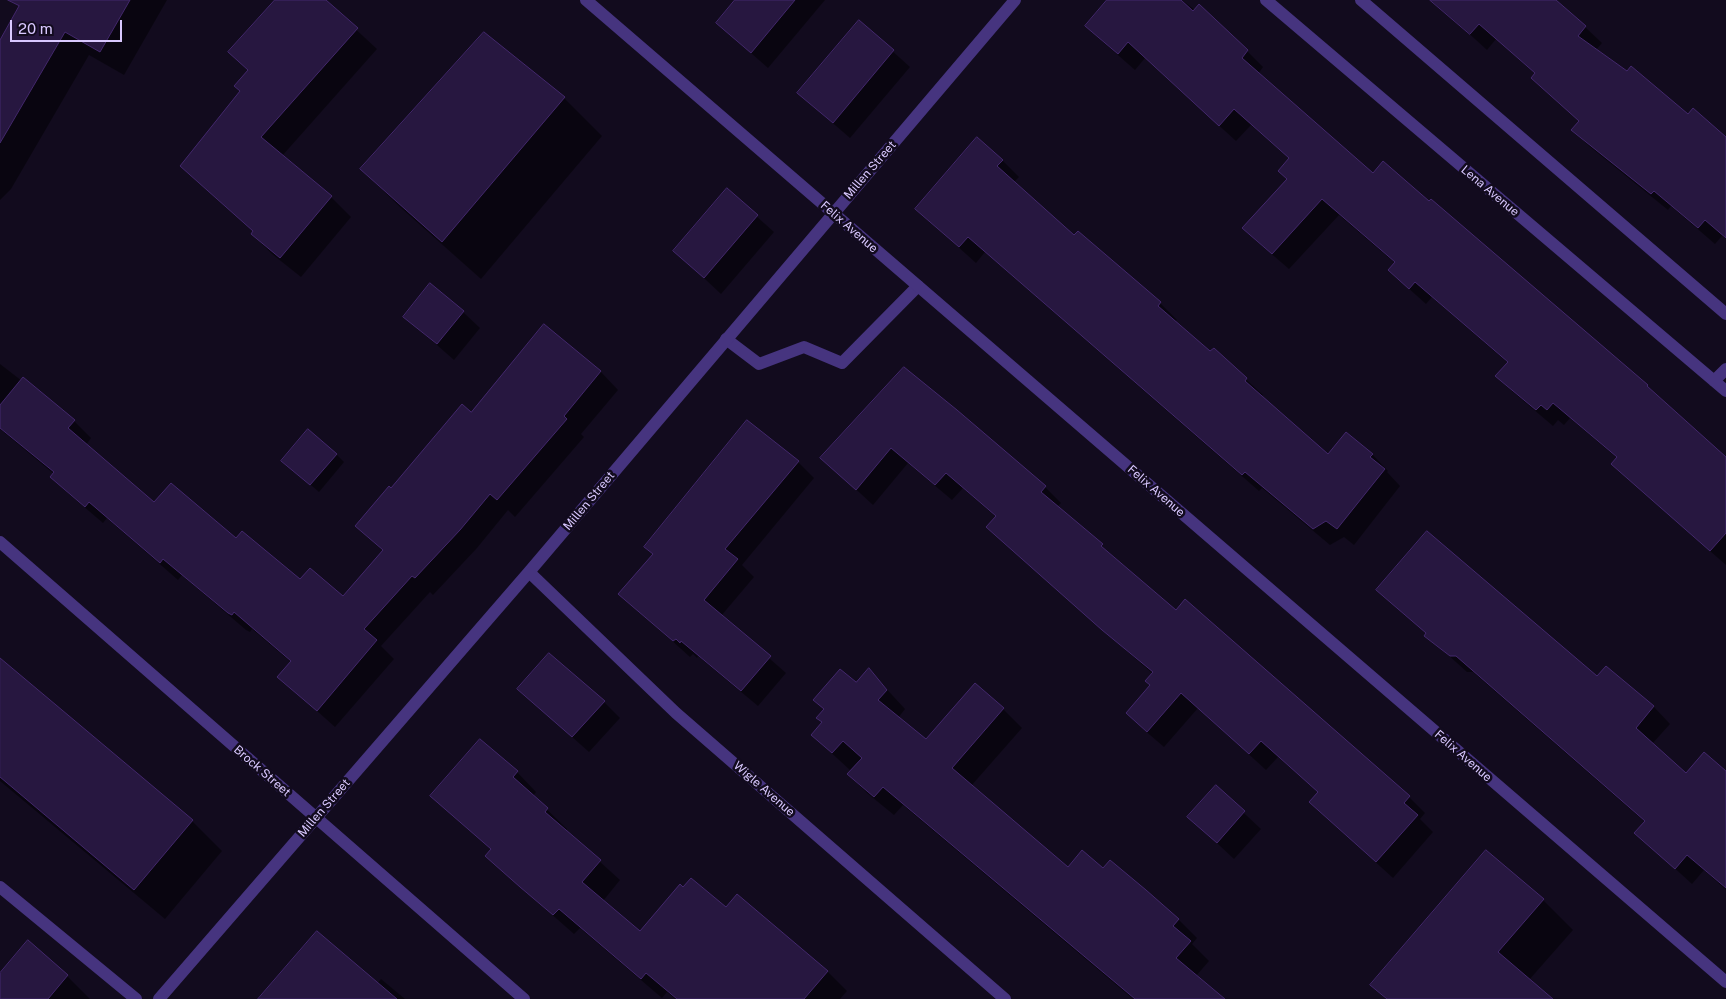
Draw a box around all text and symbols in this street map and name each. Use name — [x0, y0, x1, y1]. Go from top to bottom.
scale bar — [12, 10, 125, 42]
text: 20 m — [18, 20, 53, 37]
street label: Millen Street — [841, 138, 899, 202]
street label: Lena Avenue — [1458, 163, 1522, 219]
street label: Felix Avenue — [817, 198, 881, 256]
street label: Felix Avenue — [1124, 462, 1188, 520]
street label: Millen Street — [560, 469, 618, 533]
street label: Felix Avenue — [1431, 727, 1495, 785]
street label: Brock Street — [231, 742, 293, 800]
street label: Wigle Avenue — [731, 759, 797, 819]
street label: Millen Street — [295, 776, 353, 840]

